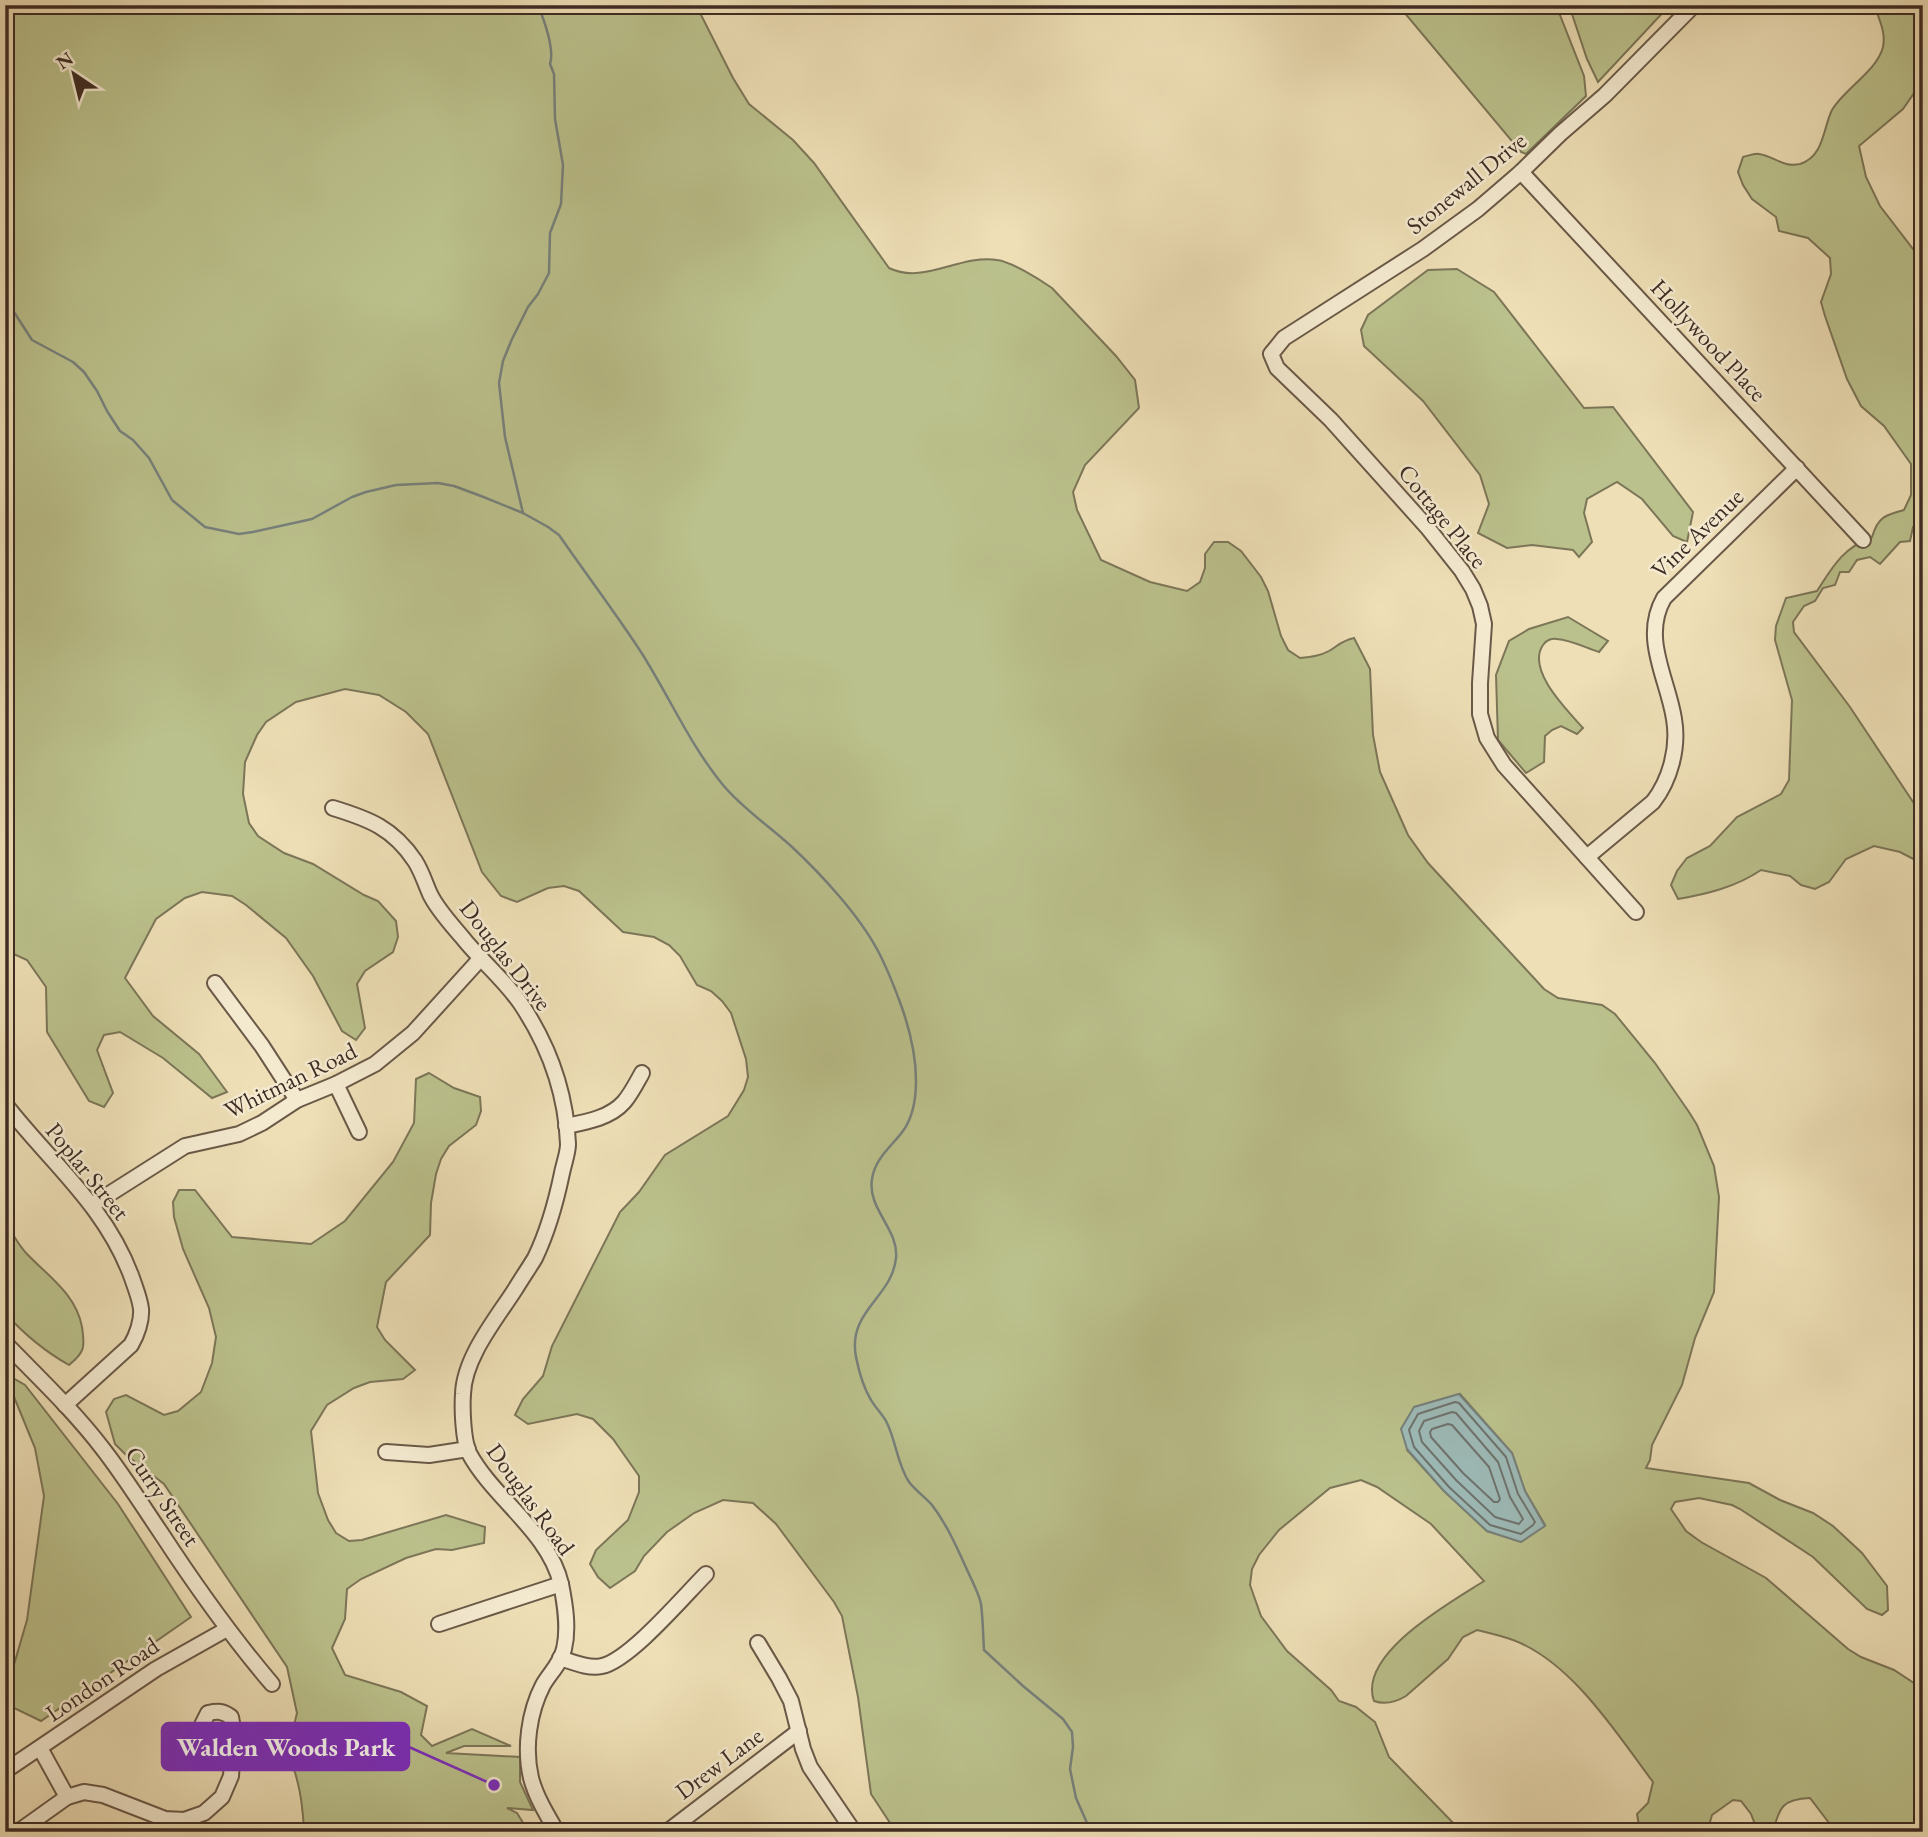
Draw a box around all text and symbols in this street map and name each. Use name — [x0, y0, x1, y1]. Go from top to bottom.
north arrow — [38, 38, 108, 108]
text: N — [51, 45, 79, 75]
street label: Stonewall Drive — [1400, 125, 1532, 241]
street label: Hollywood Place — [1644, 272, 1774, 408]
street label: Cottage Place — [1391, 458, 1495, 574]
street label: Vine Avenue — [1644, 481, 1750, 585]
street label: Douglas Drive — [453, 893, 559, 1017]
street label: Whitman Road — [219, 1034, 362, 1125]
street label: Poplar Street — [39, 1116, 137, 1227]
street label: Douglas Road — [480, 1437, 583, 1562]
street label: Curry Street — [118, 1440, 208, 1552]
street label: London Road — [39, 1629, 165, 1728]
street label: Drew Lane — [669, 1720, 769, 1806]
callout: Walden Woods Park — [162, 1723, 409, 1770]
text: Walden Woods Park — [177, 1730, 396, 1764]

